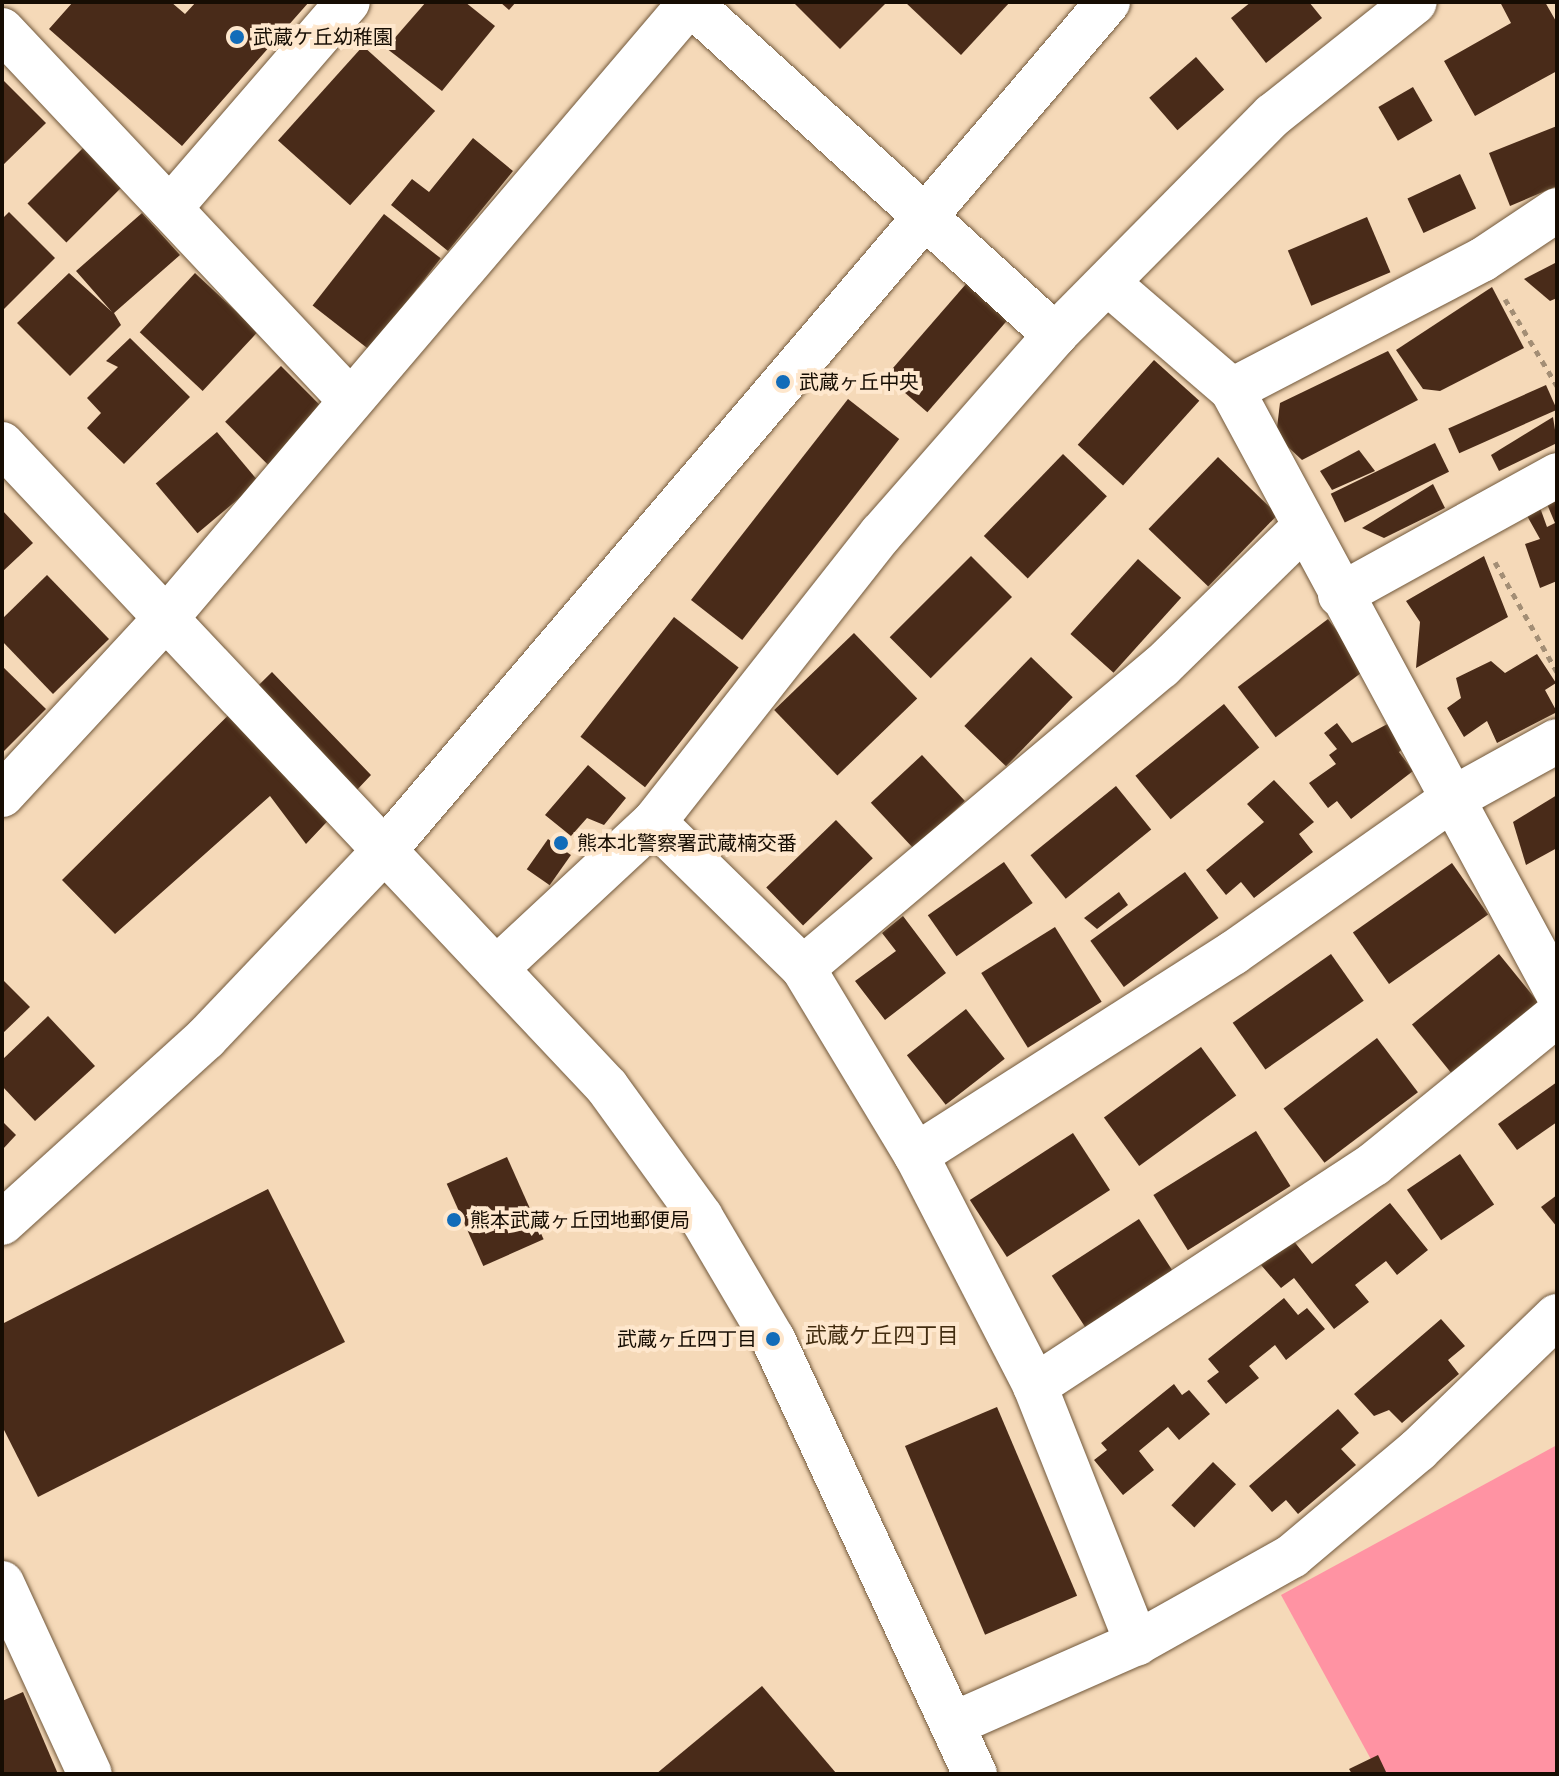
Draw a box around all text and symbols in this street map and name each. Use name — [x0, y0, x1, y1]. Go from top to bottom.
place label: 武蔵ケ丘幼稚園 — [253, 25, 393, 49]
marker: 武蔵ケ丘幼稚園 — [228, 28, 246, 46]
place label: 武蔵ヶ丘中央 — [799, 370, 919, 394]
marker: 武蔵ヶ丘中央 — [774, 373, 792, 391]
place label: 熊本北警察署武蔵楠交番 — [577, 831, 797, 855]
marker: 熊本北警察署武蔵楠交番 — [552, 834, 570, 852]
place label: 熊本武蔵ヶ丘団地郵便局 — [470, 1208, 690, 1232]
marker: 熊本武蔵ヶ丘団地郵便局 — [445, 1211, 463, 1229]
district label: 武蔵ケ丘四丁目 — [805, 1323, 959, 1349]
place label: 武蔵ヶ丘四丁目 — [617, 1327, 757, 1351]
marker: 武蔵ヶ丘四丁目 — [764, 1330, 782, 1348]

